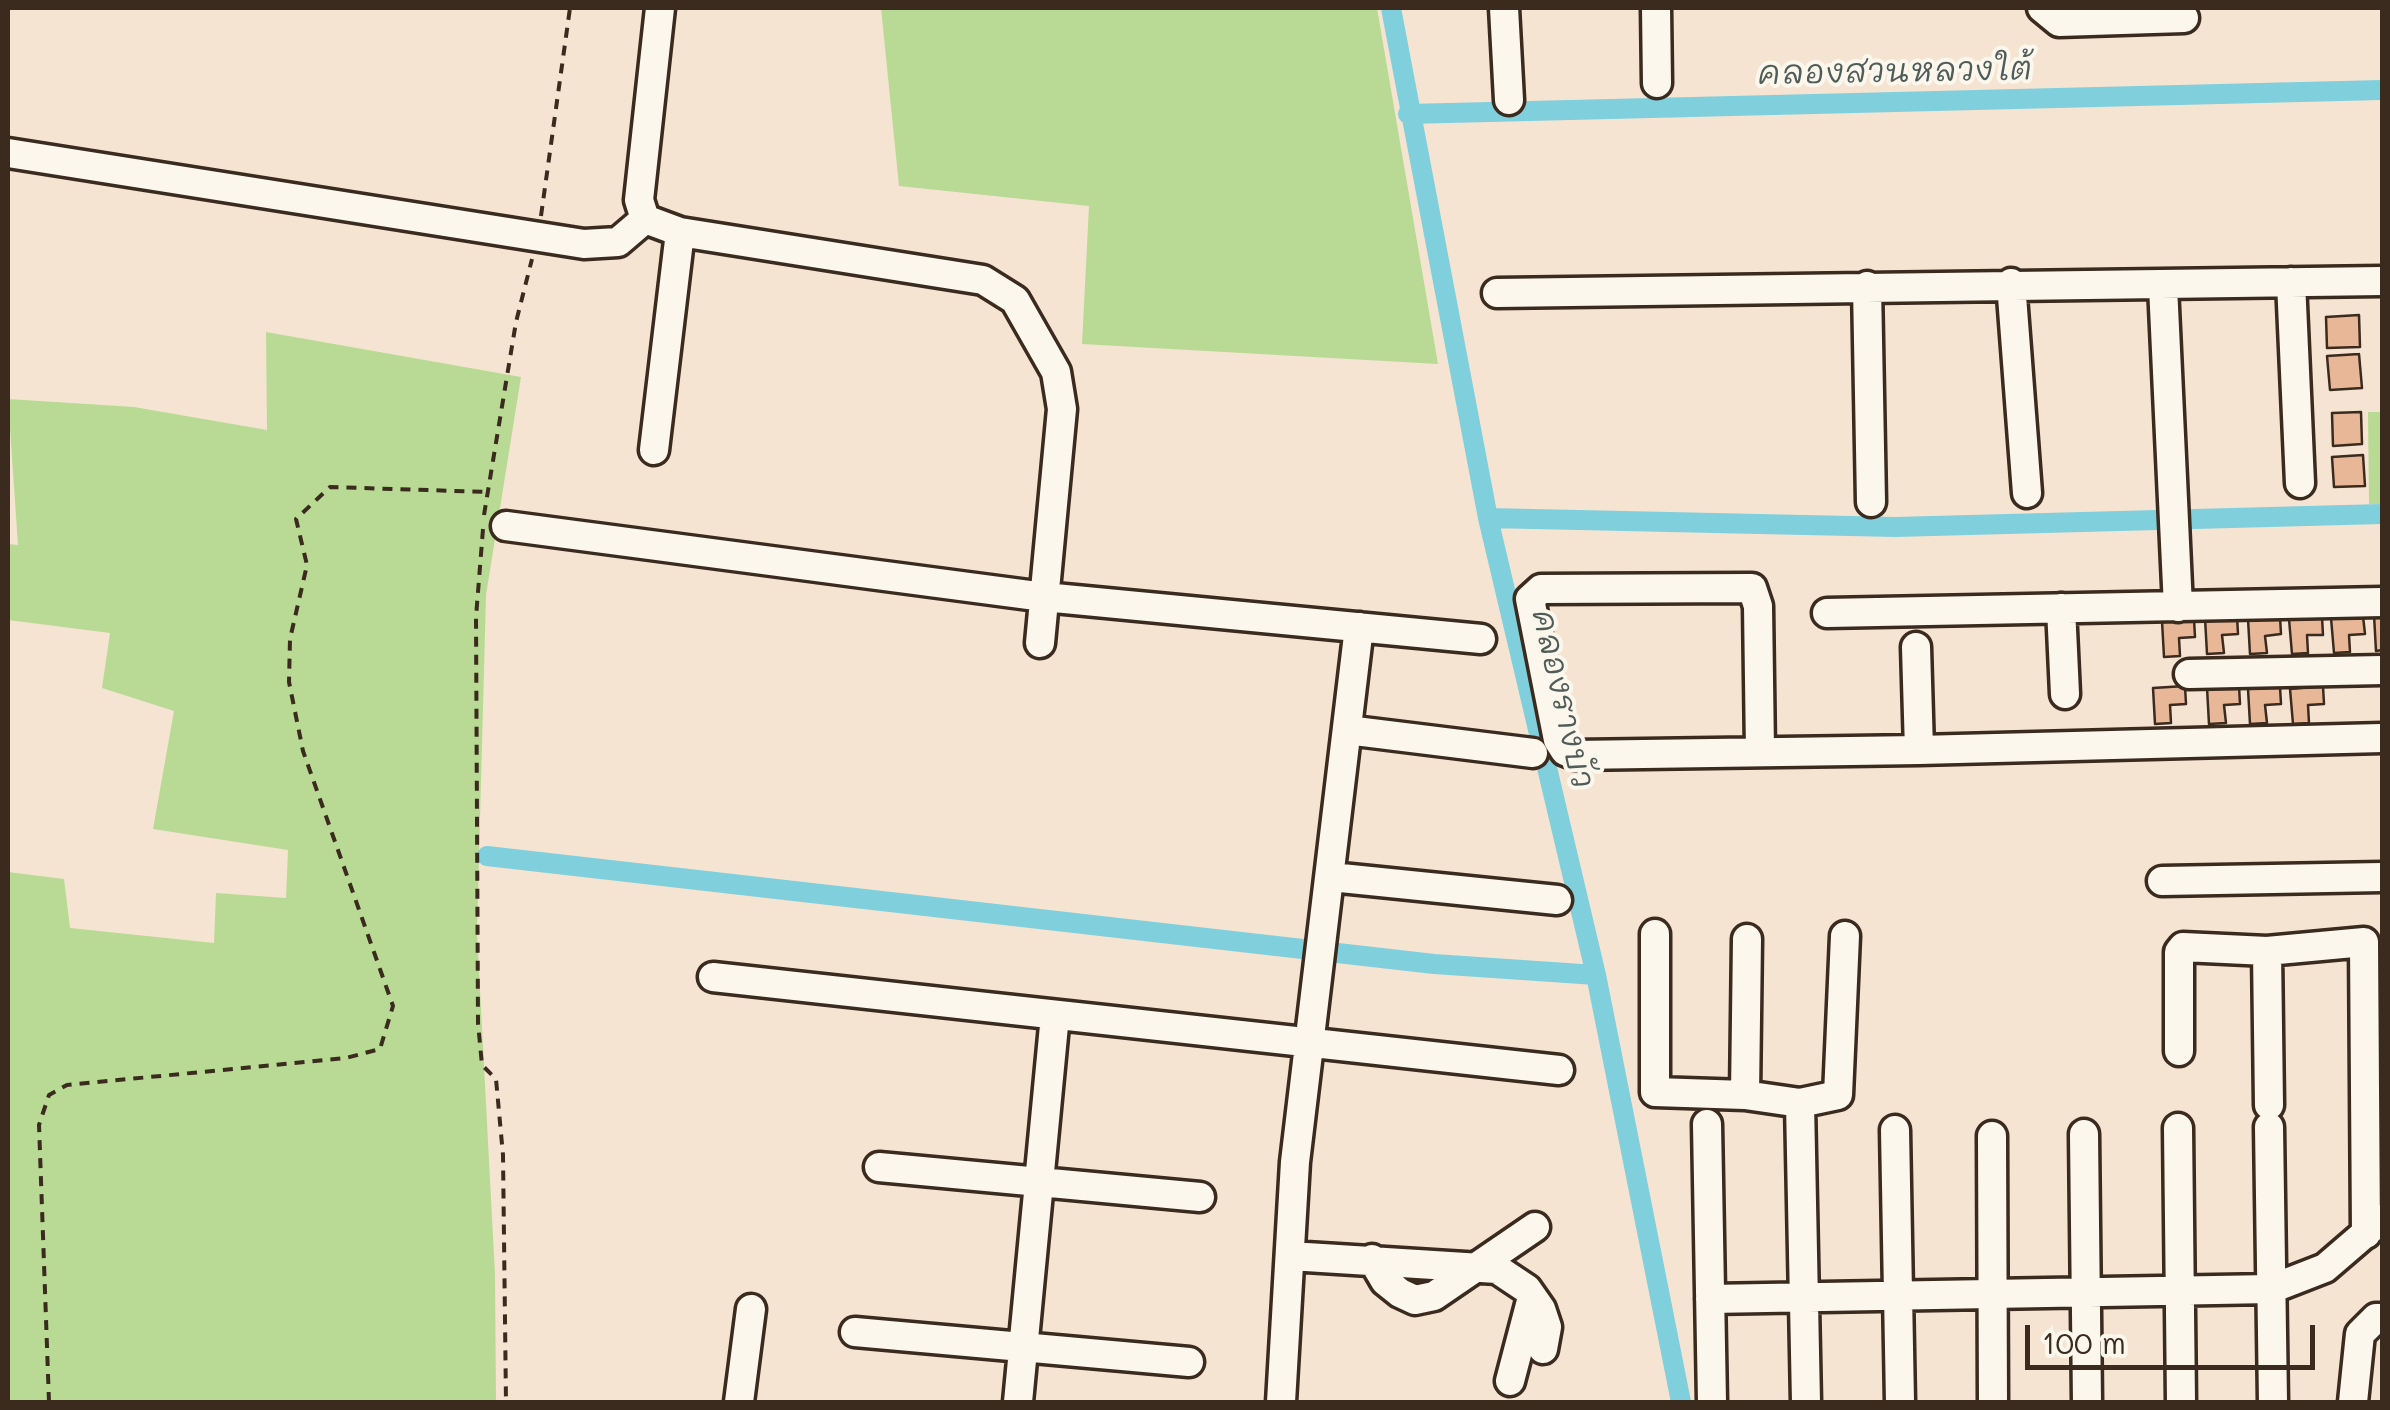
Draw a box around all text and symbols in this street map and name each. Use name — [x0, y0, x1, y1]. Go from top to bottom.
water label: คลองสวนหลวงใต้ — [1758, 50, 2032, 94]
water label: คลองรางบัว — [1523, 606, 1601, 792]
scale bar — [2030, 1305, 2320, 1367]
text: 100 m — [2042, 1322, 2126, 1362]

